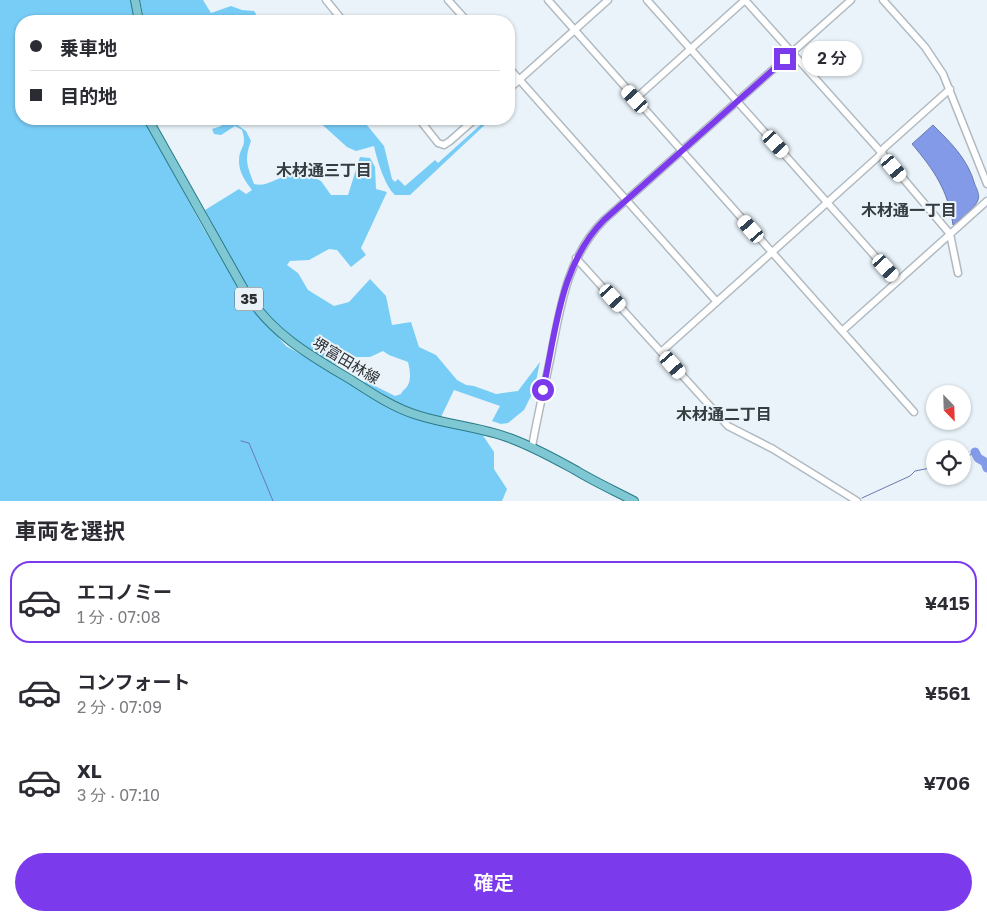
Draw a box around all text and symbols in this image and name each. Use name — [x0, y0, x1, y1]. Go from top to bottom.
text: 乗車地 — [60, 36, 117, 59]
callout: 2 分 — [802, 42, 862, 76]
route end — [774, 48, 796, 70]
text: 2 分 — [817, 48, 847, 68]
car — [619, 83, 650, 115]
text: 目的地 — [60, 84, 117, 107]
car — [760, 128, 791, 160]
car — [878, 152, 909, 184]
district label: 木材通三丁目 — [276, 160, 372, 180]
district label: 木材通一丁目 — [861, 200, 957, 220]
car — [735, 213, 766, 245]
car — [870, 252, 901, 284]
car — [597, 282, 628, 314]
road number: 35 — [235, 288, 263, 310]
street label: 堺富田林線 — [310, 333, 383, 387]
car — [657, 349, 688, 381]
route start — [532, 379, 554, 401]
north arrow — [926, 385, 971, 430]
map controls — [926, 385, 971, 485]
district label: 木材通二丁目 — [676, 404, 772, 424]
button: locate — [926, 440, 971, 485]
text: 車両を選択 — [15, 517, 125, 544]
icon: car — [17, 580, 62, 625]
text: エコノミー — [77, 580, 172, 603]
text: ¥415 — [925, 591, 970, 614]
text: 1 分 · 07:08 — [77, 607, 160, 627]
icon: car — [17, 670, 62, 715]
text: コンフォート — [77, 670, 190, 693]
text: ¥561 — [925, 681, 970, 704]
text: 2 分 · 07:09 — [77, 697, 162, 717]
text: XL — [77, 759, 102, 782]
icon: car — [17, 760, 62, 805]
text: ¥706 — [923, 771, 970, 794]
text: 3 分 · 07:10 — [77, 785, 160, 805]
button: 確定 — [15, 853, 972, 911]

